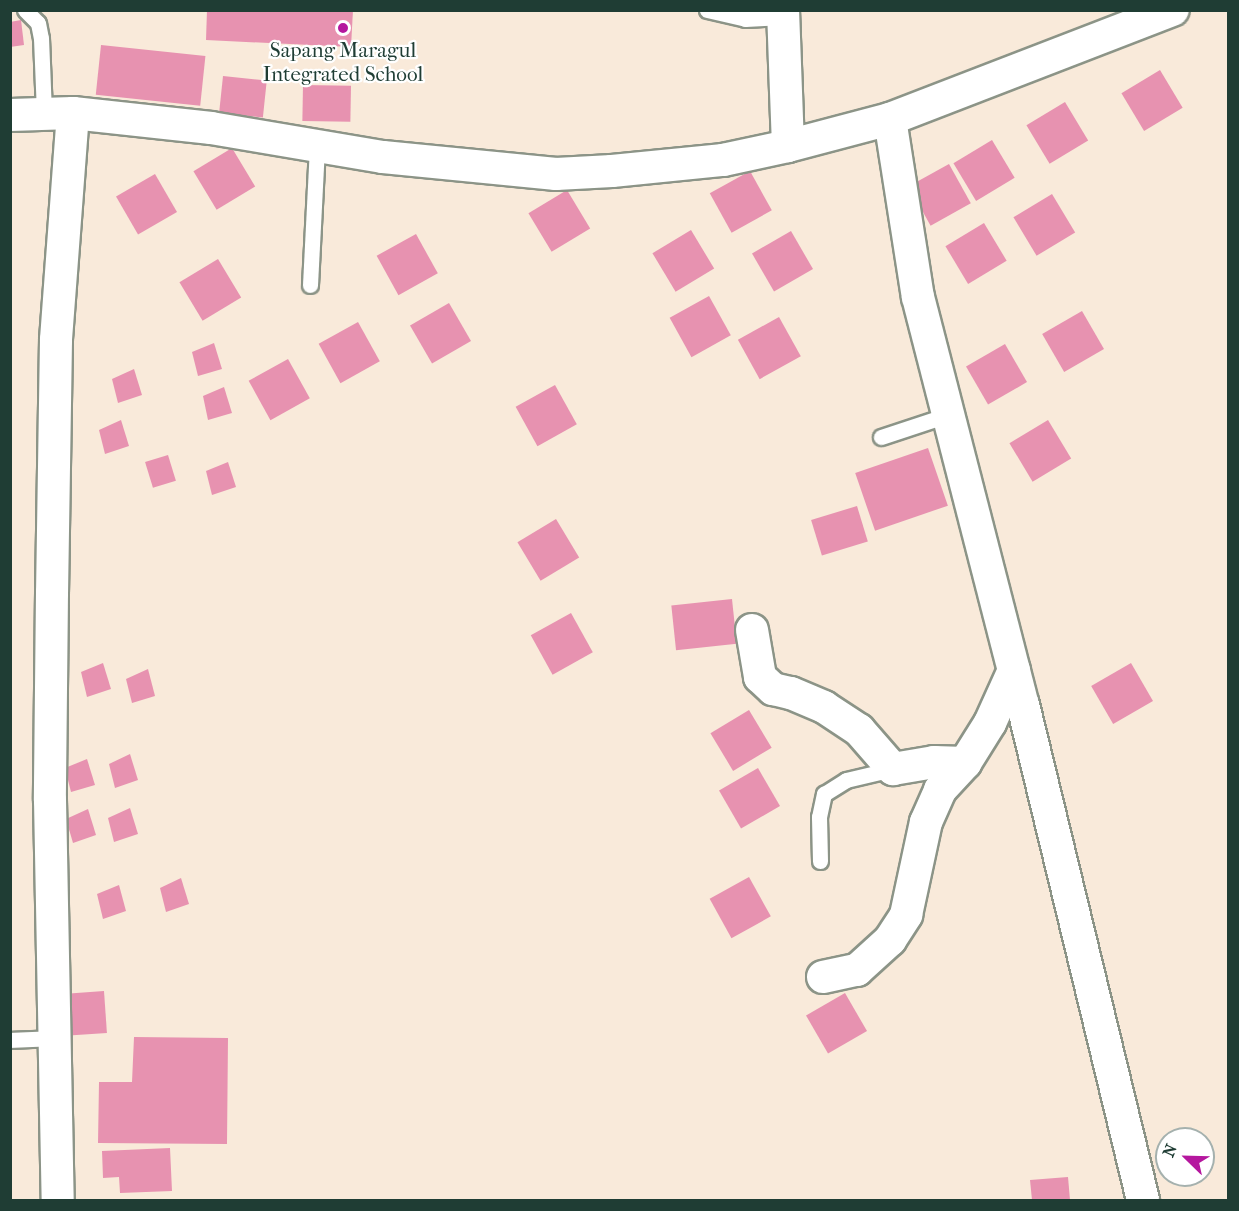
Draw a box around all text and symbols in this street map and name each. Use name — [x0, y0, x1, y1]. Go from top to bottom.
marker: Sapang Maragul Integrated School — [336, 21, 350, 35]
place label: Sapang Maragul Integrated School — [263, 37, 423, 87]
north arrow — [1155, 1127, 1215, 1187]
text: N — [1159, 1141, 1181, 1160]

